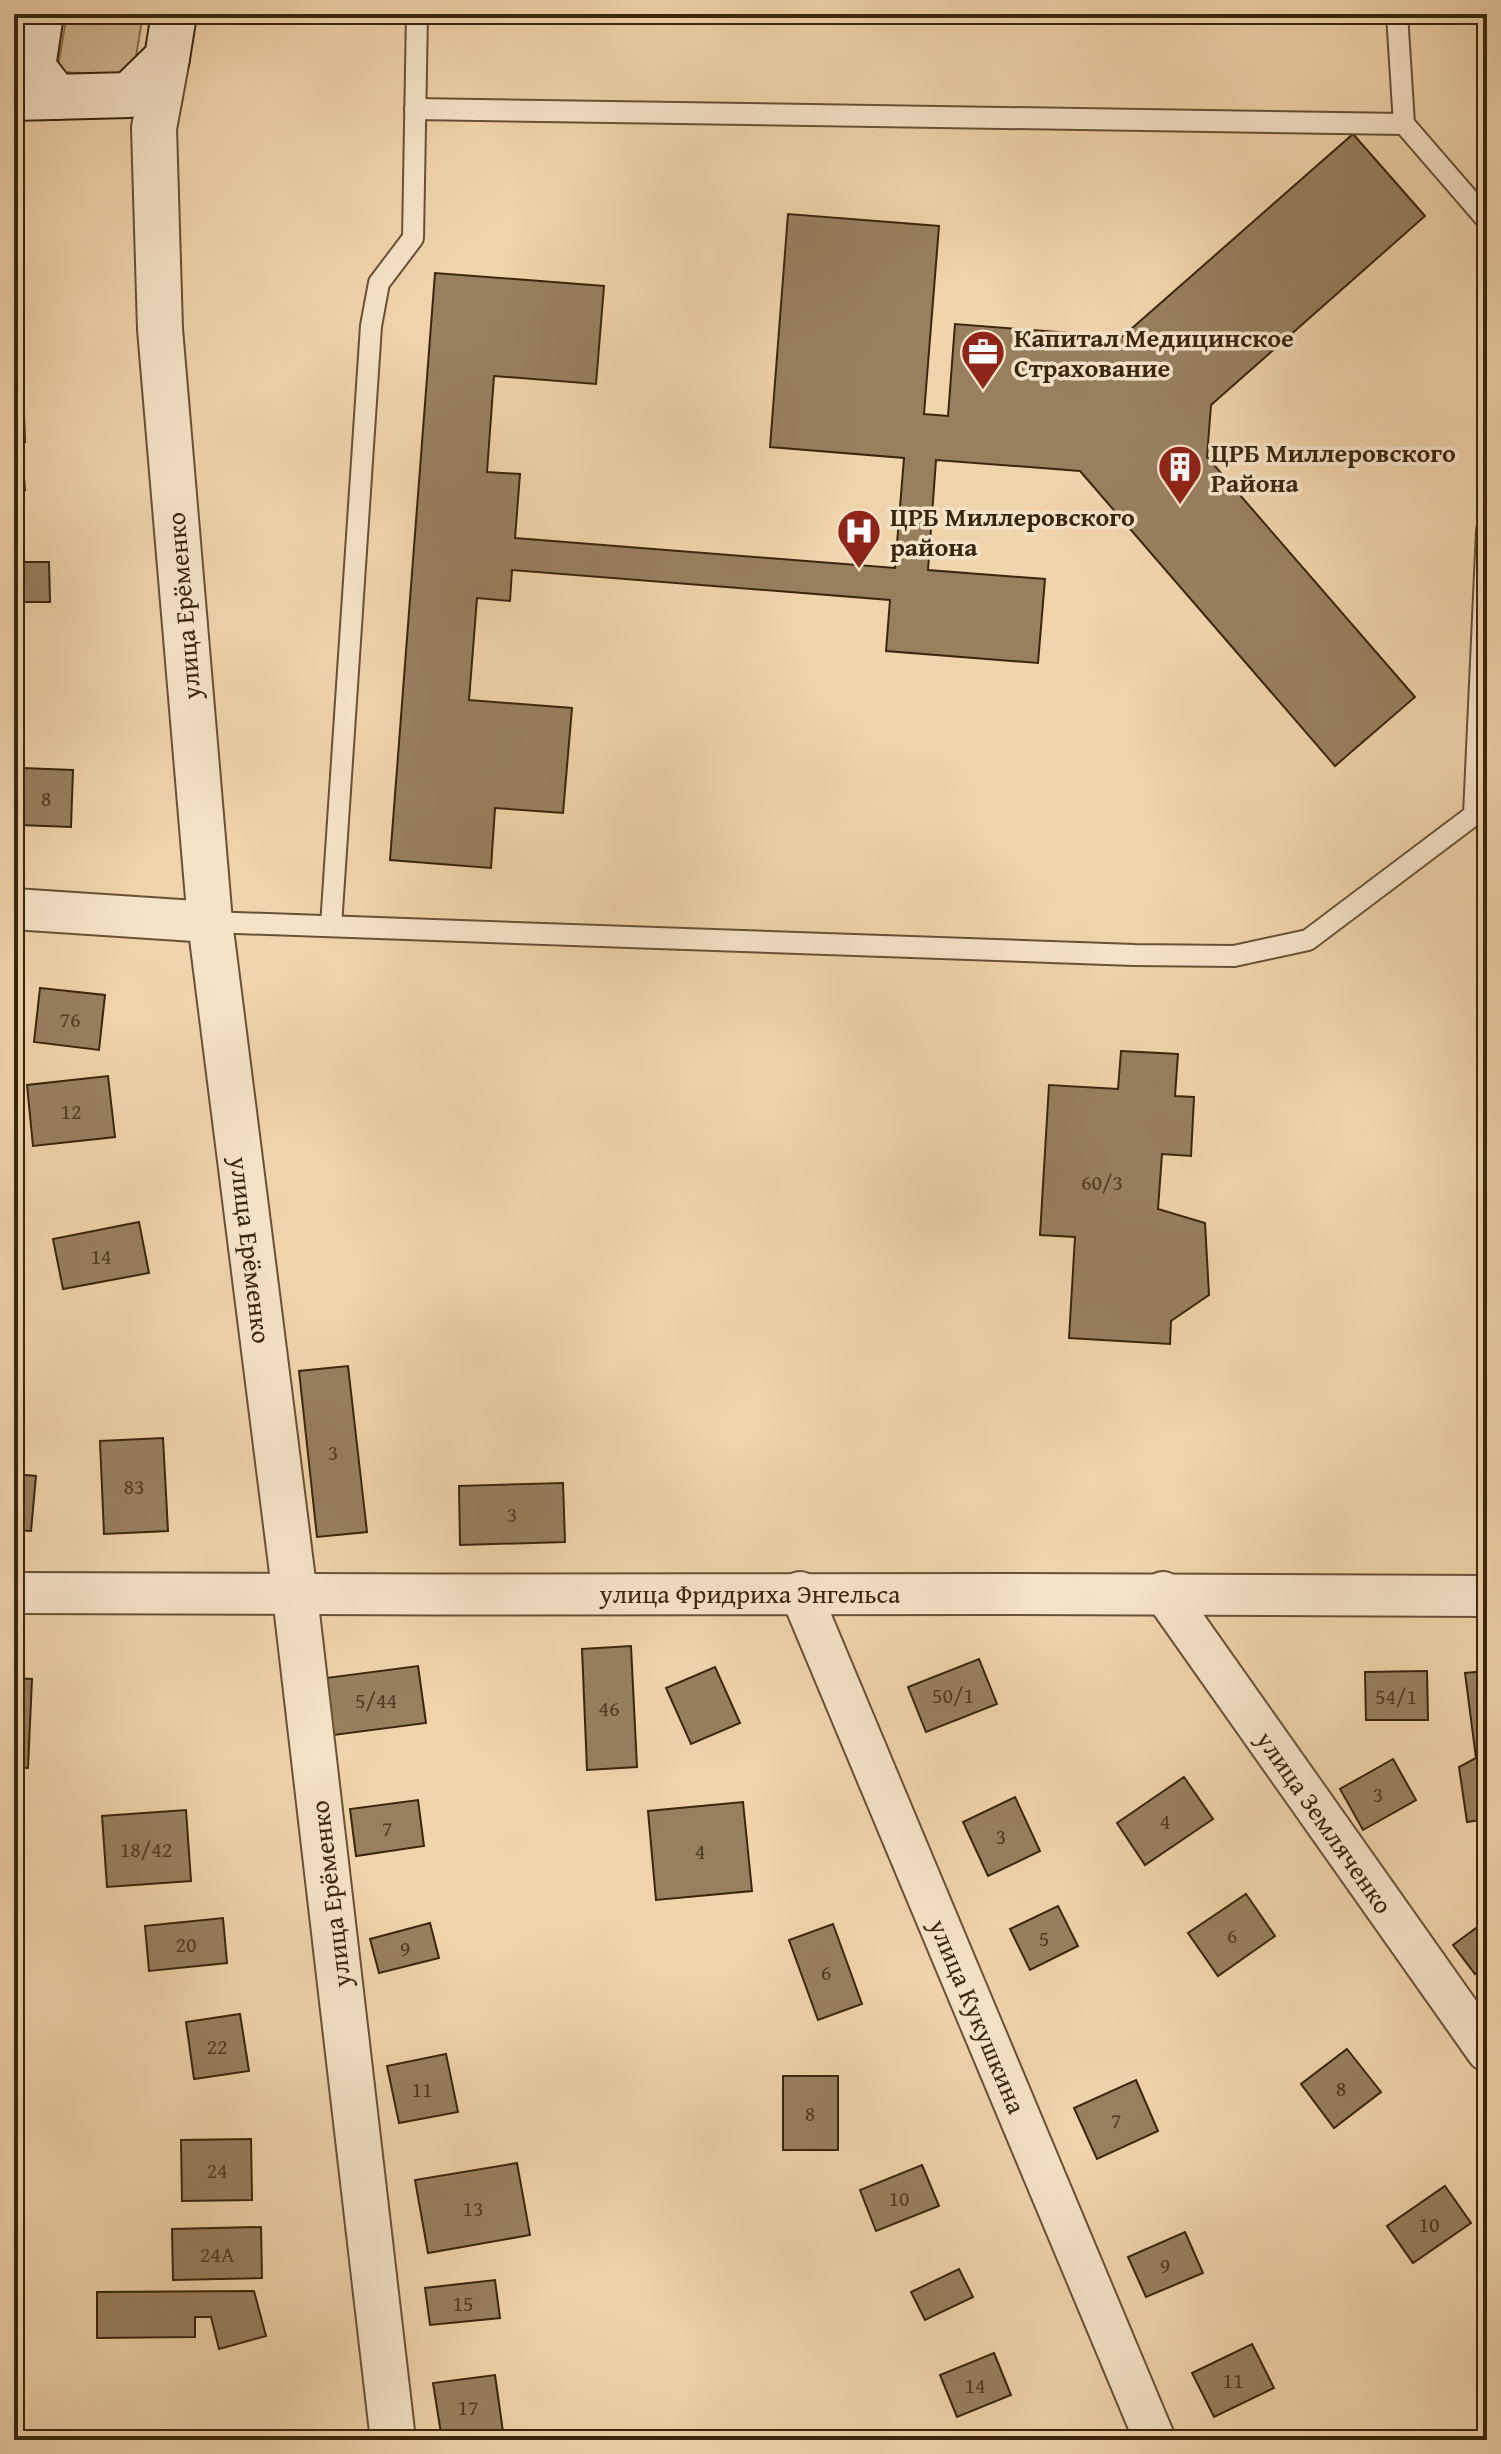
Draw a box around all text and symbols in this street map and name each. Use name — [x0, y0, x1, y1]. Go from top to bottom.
place label: Капитал Медицинское Страхование — [1014, 318, 1294, 387]
office icon: Капитал Медицинское Страхование — [959, 328, 1007, 391]
place label: ЦРБ Миллеровского Района — [1211, 433, 1456, 502]
building icon: ЦРБ Миллеровского Района — [1156, 443, 1204, 506]
place label: ЦРБ Миллеровского района — [890, 497, 1135, 566]
hospital icon: ЦРБ Миллеровского района — [835, 507, 883, 570]
street label: улица Ерёменко — [155, 511, 211, 702]
house number: 8 — [41, 782, 51, 814]
house number: 76 — [59, 1003, 81, 1035]
house number: 12 — [60, 1095, 82, 1127]
street label: улица Ерёменко — [220, 1153, 282, 1346]
house number: 60/3 — [1081, 1166, 1123, 1198]
house number: 14 — [90, 1240, 112, 1272]
house number: 3 — [328, 1436, 338, 1468]
house number: 83 — [123, 1470, 145, 1502]
house number: 3 — [507, 1498, 517, 1530]
street label: улица Фридриха Энгельса — [599, 1574, 901, 1613]
house number: 50/1 — [932, 1679, 974, 1711]
house number: 54/1 — [1375, 1680, 1417, 1712]
house number: 5/44 — [355, 1684, 397, 1716]
house number: 46 — [598, 1692, 620, 1724]
street label: улица Земляченко — [1247, 1722, 1403, 1922]
house number: 3 — [1373, 1778, 1383, 1810]
street label: улица Ерёменко — [299, 1798, 361, 1991]
house number: 4 — [1160, 1805, 1170, 1837]
house number: 7 — [382, 1812, 392, 1844]
house number: 3 — [996, 1820, 1006, 1852]
house number: 18/42 — [120, 1833, 172, 1865]
house number: 4 — [695, 1835, 705, 1867]
street label: улица Кукушкина — [919, 1912, 1037, 2120]
house number: 6 — [1227, 1919, 1237, 1951]
house number: 5 — [1039, 1922, 1049, 1954]
house number: 20 — [175, 1928, 197, 1960]
house number: 9 — [400, 1932, 410, 1964]
house number: 6 — [821, 1956, 831, 1988]
house number: 22 — [206, 2030, 228, 2062]
house number: 8 — [1336, 2072, 1346, 2104]
house number: 11 — [411, 2073, 433, 2105]
house number: 8 — [805, 2097, 815, 2129]
house number: 7 — [1111, 2104, 1121, 2136]
house number: 24 — [206, 2154, 228, 2186]
house number: 10 — [888, 2182, 910, 2214]
house number: 13 — [462, 2192, 484, 2224]
house number: 10 — [1418, 2208, 1440, 2240]
house number: 24А — [200, 2238, 235, 2270]
house number: 9 — [1160, 2249, 1170, 2281]
house number: 15 — [452, 2287, 474, 2319]
house number: 11 — [1222, 2364, 1244, 2396]
house number: 14 — [964, 2369, 986, 2401]
house number: 17 — [457, 2391, 479, 2423]

